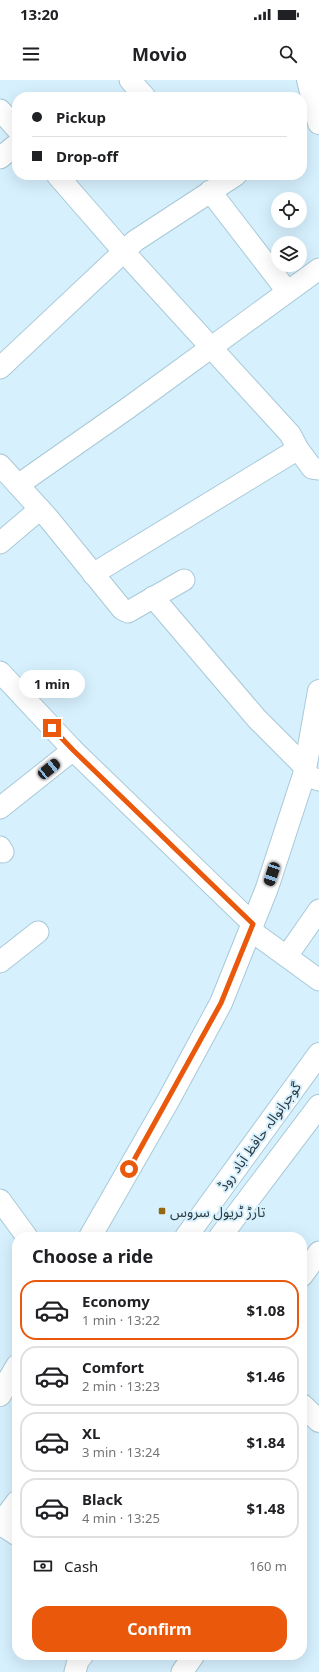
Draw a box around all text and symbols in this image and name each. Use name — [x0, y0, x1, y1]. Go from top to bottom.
text: 13:20 — [20, 4, 59, 24]
text: Movio — [132, 42, 187, 66]
icon: menu — [20, 43, 42, 65]
icon: search — [277, 43, 299, 65]
text: Pickup — [56, 107, 106, 127]
text: Drop-off — [56, 146, 118, 166]
map controls — [271, 192, 307, 272]
button: locate — [271, 192, 307, 228]
button: layers — [271, 236, 307, 272]
callout: 1 min — [19, 670, 85, 698]
text: 1 min — [34, 675, 70, 693]
route end — [43, 719, 61, 737]
car — [36, 757, 62, 781]
car — [263, 861, 281, 887]
street label: گوجرانوالہ حافظ آباد روڈ — [213, 1078, 305, 1194]
route start — [120, 1160, 138, 1178]
place label: تارڑ ٹریول سروس — [170, 1202, 265, 1221]
marker: تارڑ ٹریول سروس — [157, 1206, 167, 1216]
text: Choose a ride — [32, 1244, 153, 1268]
text: Economy — [82, 1291, 150, 1311]
icon: car — [34, 1292, 70, 1328]
text: $1.08 — [246, 1300, 285, 1320]
text: 1 min · 13:22 — [82, 1311, 160, 1329]
text: Comfort — [82, 1357, 144, 1377]
icon: car — [34, 1358, 70, 1394]
text: $1.46 — [246, 1366, 285, 1386]
text: 2 min · 13:23 — [82, 1377, 160, 1395]
text: XL — [82, 1423, 100, 1443]
icon: car — [34, 1424, 70, 1460]
text: $1.84 — [246, 1432, 285, 1452]
text: 3 min · 13:24 — [82, 1443, 160, 1461]
text: Black — [82, 1489, 122, 1509]
icon: car — [34, 1490, 70, 1526]
text: $1.48 — [246, 1498, 285, 1518]
text: 4 min · 13:25 — [82, 1509, 160, 1527]
icon: cash — [32, 1555, 54, 1577]
text: Cash — [64, 1556, 98, 1576]
text: 160 m — [249, 1557, 287, 1575]
button: Confirm — [32, 1606, 287, 1652]

